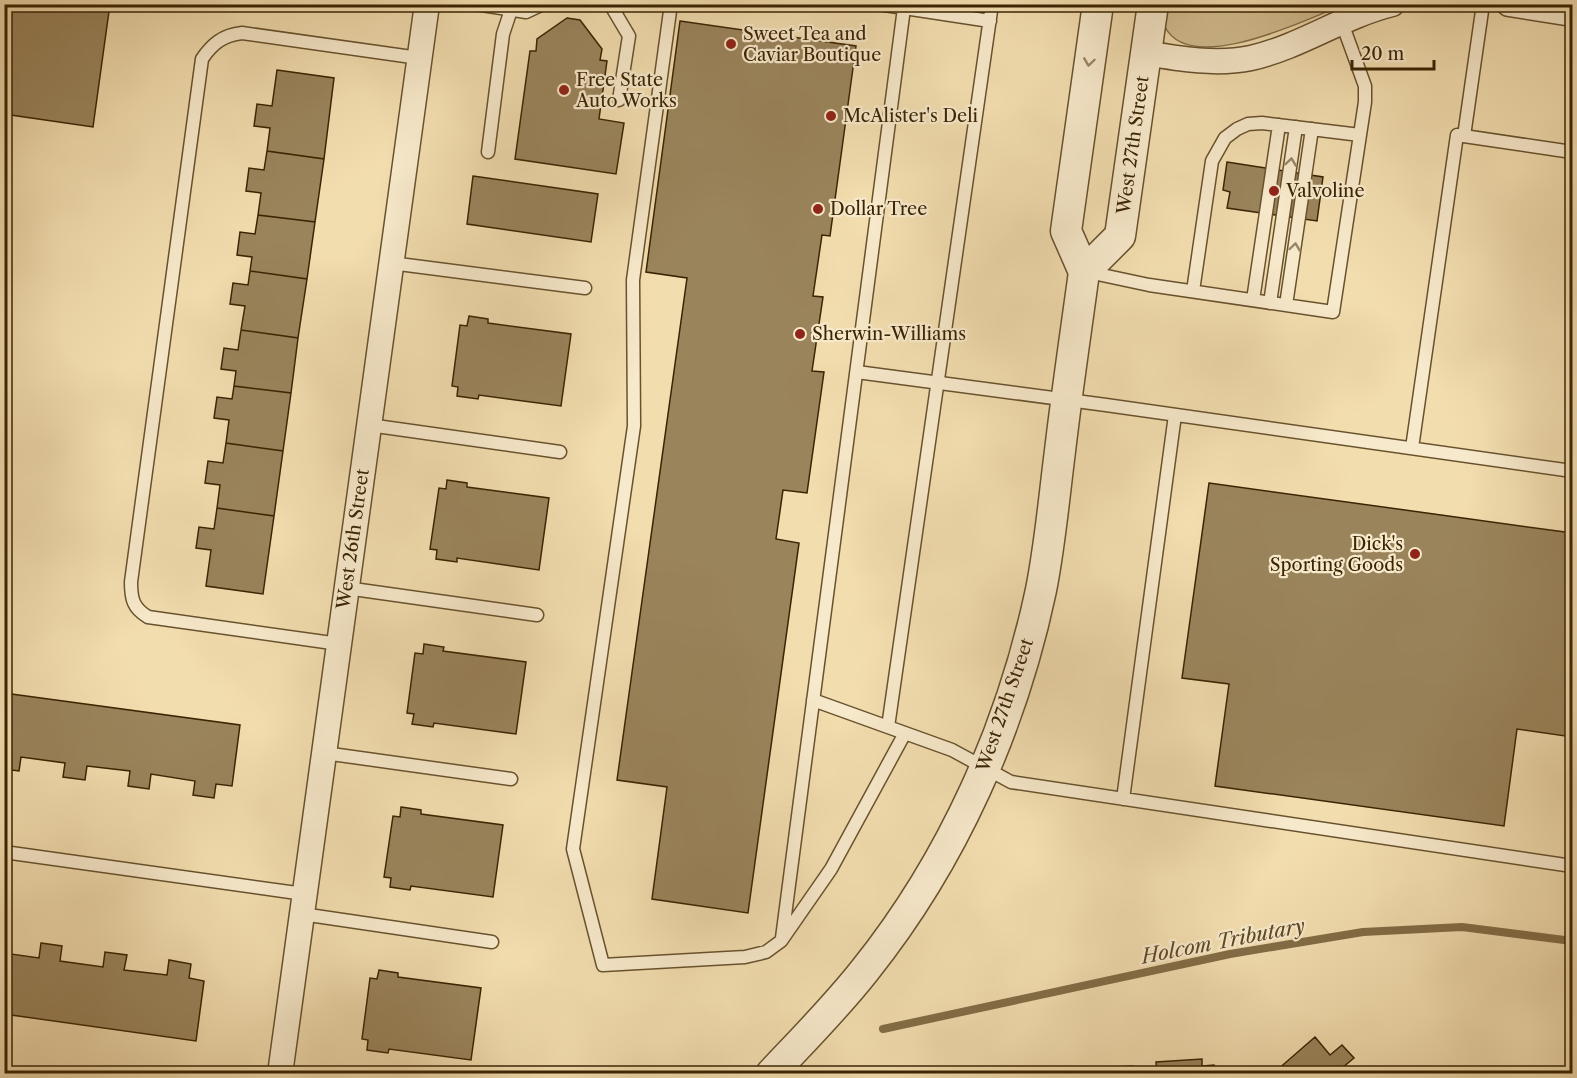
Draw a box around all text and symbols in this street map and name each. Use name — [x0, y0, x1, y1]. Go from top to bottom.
place label: Sweet Tea and Caviar Boutique — [743, 23, 881, 66]
scale bar — [1352, 33, 1434, 71]
marker: Sweet Tea and Caviar Boutique — [724, 37, 738, 51]
text: 20 m — [1361, 43, 1405, 65]
one-way arrow — [1084, 58, 1096, 67]
place label: Free State Auto Works — [575, 69, 677, 112]
street label: West 27th Street — [1112, 74, 1154, 217]
marker: Free State Auto Works — [557, 83, 571, 97]
place label: McAlister's Deli — [843, 105, 979, 127]
marker: McAlister's Deli — [824, 109, 838, 123]
one-way arrow — [1284, 157, 1296, 166]
place label: Valvoline — [1285, 180, 1364, 202]
marker: Valvoline — [1267, 184, 1281, 198]
place label: Dollar Tree — [830, 198, 927, 220]
marker: Dollar Tree — [811, 202, 825, 216]
one-way arrow — [1288, 243, 1301, 253]
place label: Sherwin-Williams — [812, 323, 966, 345]
marker: Sherwin-Williams — [793, 327, 807, 341]
street label: West 26th Street — [332, 467, 374, 612]
place label: Dick's Sporting Goods — [1270, 533, 1403, 576]
marker: Dick's Sporting Goods — [1408, 547, 1422, 561]
street label: West 27th Street — [972, 635, 1038, 776]
water label: Holcom Tributary — [1137, 913, 1307, 969]

